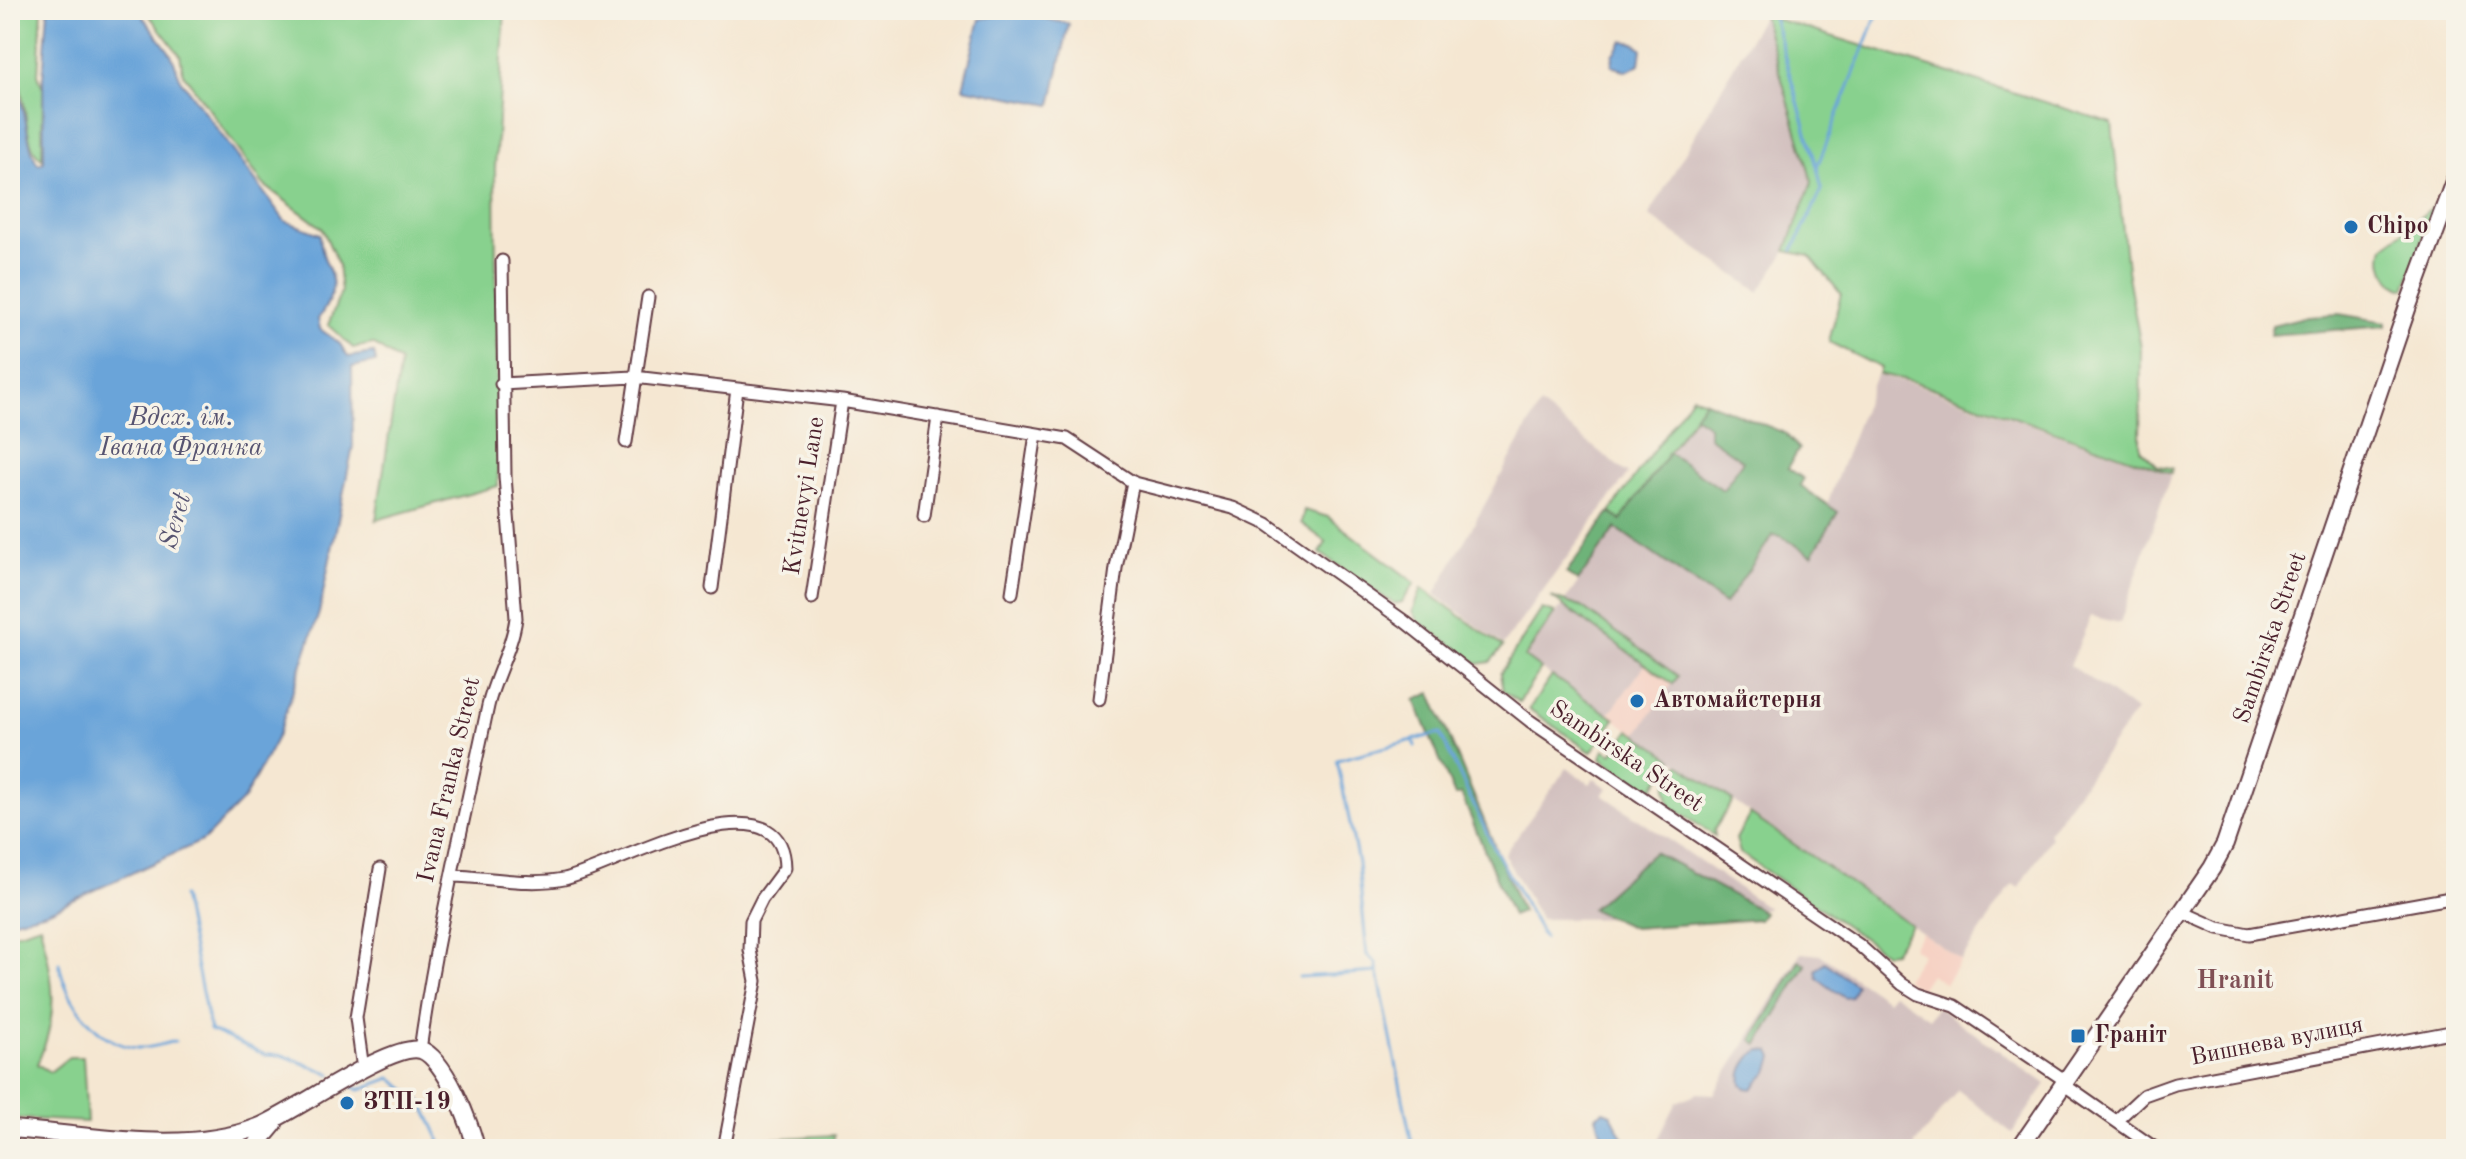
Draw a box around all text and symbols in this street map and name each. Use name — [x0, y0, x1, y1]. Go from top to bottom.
place label: Chipo — [2367, 215, 2429, 239]
marker: Chipo — [2342, 218, 2360, 236]
water label: Вдсх. ім. Івана Франка — [98, 405, 263, 461]
street label: Kvitnevyi Lane — [781, 415, 829, 577]
water label: Seret — [156, 489, 197, 552]
street label: Sambirska Street — [2230, 549, 2312, 727]
street label: Ivana Franka Street — [415, 675, 485, 885]
place label: Автомайстерня — [1653, 689, 1822, 713]
marker: Автомайстерня — [1628, 692, 1646, 710]
street label: Sambirska Street — [1545, 697, 1707, 817]
district label: Hranit — [2196, 968, 2274, 994]
street label: Вишнева вулиця — [2189, 1013, 2365, 1071]
place label: Граніт — [2094, 1024, 2167, 1048]
marker: Граніт — [2069, 1027, 2087, 1045]
place label: ЗТП-19 — [363, 1091, 451, 1115]
marker: ЗТП-19 — [338, 1094, 356, 1112]

